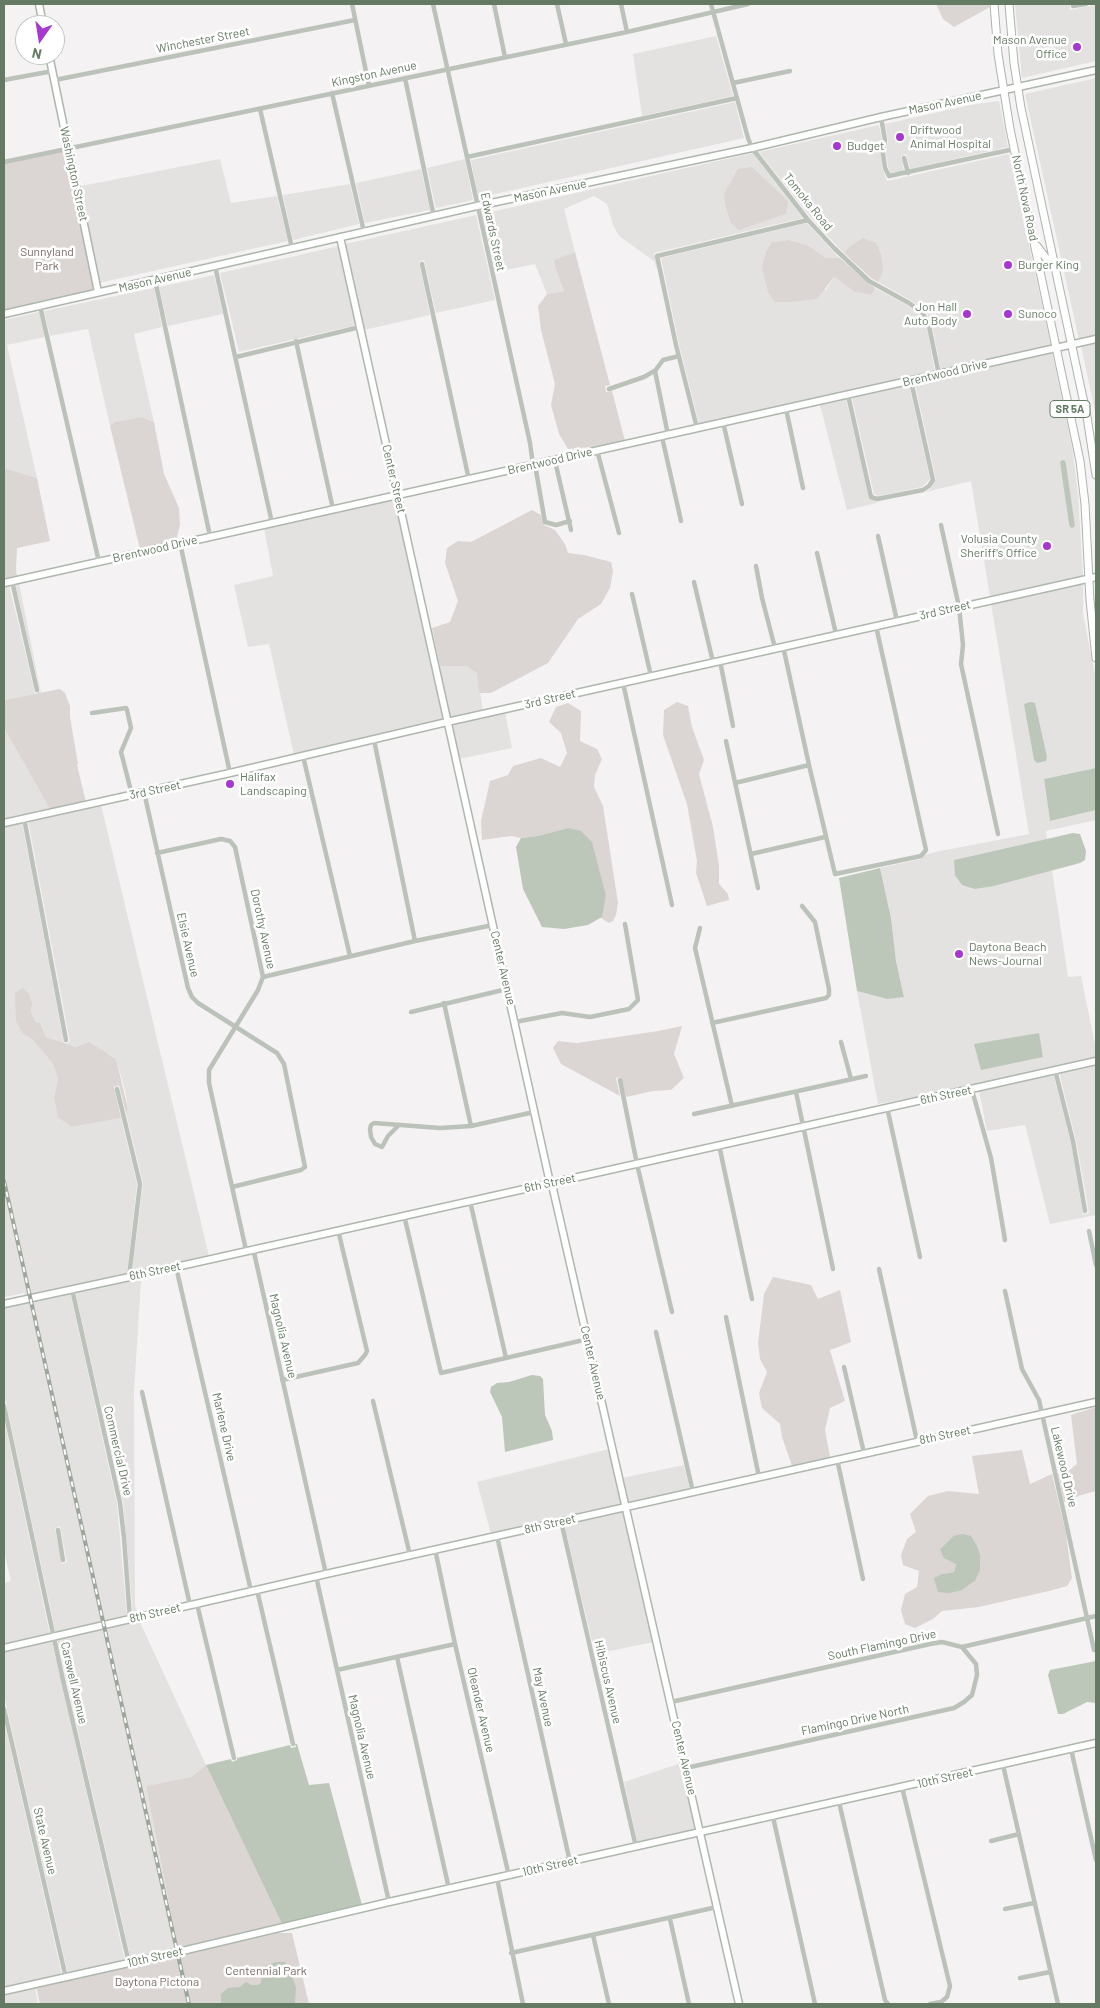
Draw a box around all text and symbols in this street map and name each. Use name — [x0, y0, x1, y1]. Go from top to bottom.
north arrow — [15, 15, 65, 65]
street label: Winchester Street — [155, 24, 251, 56]
place label: Mason Avenue Office — [993, 33, 1067, 61]
marker: Mason Avenue Office — [1071, 41, 1083, 53]
text: N — [30, 45, 43, 63]
street label: Kingston Avenue — [330, 58, 418, 90]
street label: Mason Avenue — [907, 88, 983, 118]
place label: Driftwood Animal Hospital — [910, 123, 991, 151]
street label: Washington Street — [57, 125, 91, 223]
marker: Driftwood Animal Hospital — [894, 131, 906, 143]
place label: Budget — [847, 139, 884, 153]
marker: Budget — [831, 140, 843, 152]
street label: North Nova Road — [1009, 154, 1041, 242]
street label: Tomoka Road — [780, 170, 836, 234]
street label: Mason Avenue — [512, 176, 588, 206]
street label: Edwards Street — [478, 191, 508, 273]
park label: Sunnyland Park — [20, 245, 74, 273]
place label: Burger King — [1018, 258, 1079, 272]
marker: Burger King — [1002, 259, 1014, 271]
street label: Mason Avenue — [117, 265, 193, 295]
place label: Jon Hall Auto Body — [904, 300, 957, 328]
place label: Sunoco — [1018, 307, 1057, 321]
marker: Jon Hall Auto Body — [961, 308, 973, 320]
marker: Sunoco — [1002, 308, 1014, 320]
street label: Brentwood Drive — [901, 356, 989, 390]
road number: SR 5A — [1050, 400, 1090, 418]
street label: Center Street — [379, 443, 409, 515]
street label: Brentwood Drive — [506, 444, 594, 478]
street label: Brentwood Drive — [111, 532, 199, 566]
place label: Volusia County Sheriff's Office — [960, 532, 1037, 560]
marker: Volusia County Sheriff's Office — [1041, 540, 1053, 552]
street label: 3rd Street — [918, 597, 972, 623]
street label: 3rd Street — [523, 686, 577, 712]
place label: Halifax Landscaping — [240, 770, 307, 798]
street label: 3rd Street — [128, 778, 182, 802]
marker: Halifax Landscaping — [224, 778, 236, 790]
street label: Dorothy Avenue — [247, 888, 279, 970]
street label: Elsie Avenue — [174, 911, 202, 979]
street label: Center Avenue — [487, 930, 519, 1006]
place label: Daytona Beach News-Journal — [969, 940, 1046, 968]
marker: Daytona Beach News-Journal — [953, 948, 965, 960]
street label: 6th Street — [919, 1083, 973, 1107]
street label: 6th Street — [523, 1171, 577, 1195]
street label: 6th Street — [128, 1259, 182, 1283]
street label: Magnolia Avenue — [266, 1292, 300, 1380]
street label: Center Avenue — [577, 1325, 609, 1401]
street label: Marlene Drive — [209, 1391, 239, 1463]
street label: Commercial Drive — [101, 1405, 135, 1497]
street label: 8th Street — [918, 1423, 972, 1447]
street label: Lakewood Drive — [1048, 1425, 1080, 1509]
street label: 8th Street — [523, 1511, 577, 1537]
street label: 8th Street — [128, 1600, 182, 1626]
street label: South Flamingo Drive — [826, 1626, 938, 1664]
street label: Hibiscus Avenue — [591, 1639, 625, 1725]
street label: Carswell Avenue — [58, 1640, 90, 1726]
street label: Oleander Avenue — [464, 1666, 498, 1754]
street label: May Avenue — [530, 1666, 556, 1728]
street label: Magnolia Avenue — [345, 1693, 379, 1781]
street label: Flamingo Drive North — [800, 1702, 910, 1738]
street label: Center Avenue — [668, 1720, 700, 1796]
street label: 10th Street — [916, 1765, 974, 1791]
street label: State Avenue — [30, 1806, 60, 1876]
street label: 10th Street — [521, 1853, 579, 1879]
street label: 10th Street — [126, 1944, 184, 1970]
park label: Centennial Park — [225, 1964, 307, 1978]
park label: Daytona Pictona — [115, 1975, 199, 1989]

